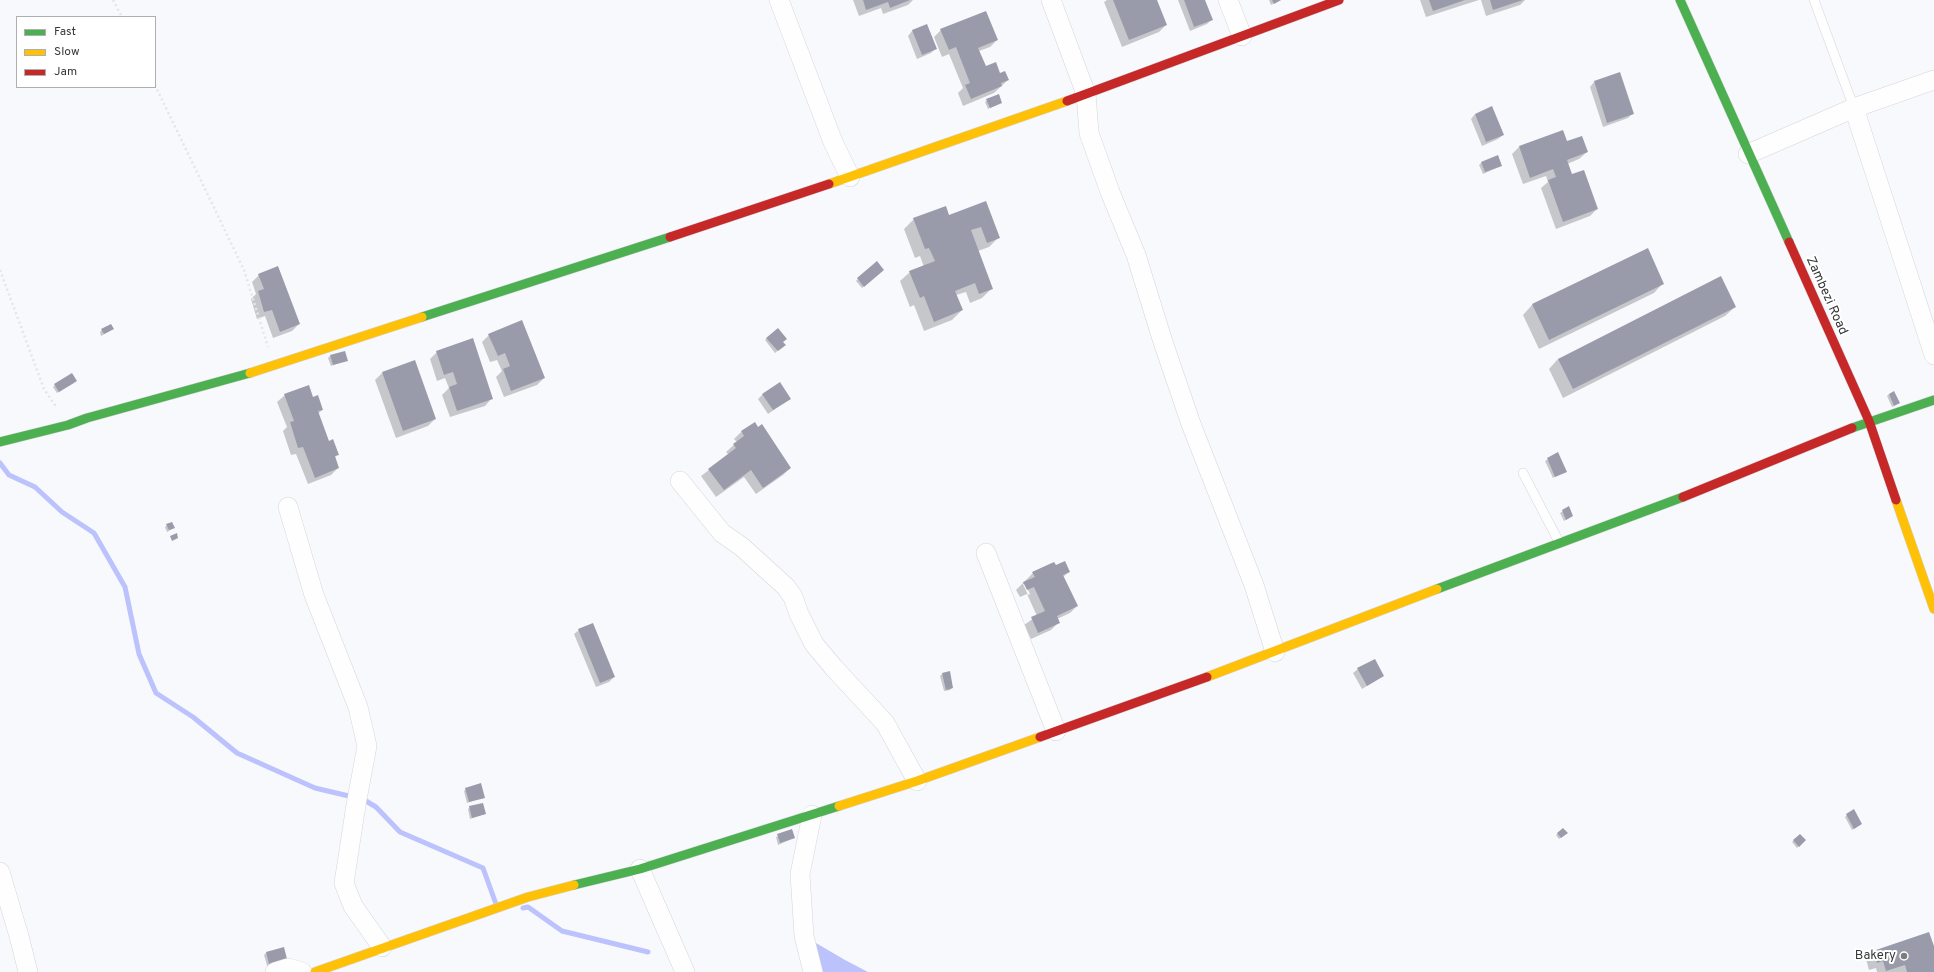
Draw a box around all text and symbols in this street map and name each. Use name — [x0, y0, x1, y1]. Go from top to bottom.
legend — [16, 16, 156, 88]
text: Fast — [54, 24, 76, 40]
text: Slow — [54, 44, 80, 60]
text: Jam — [54, 64, 77, 80]
street label: Zambezi Road — [1802, 255, 1850, 337]
place label: Bakery — [1855, 948, 1896, 964]
marker: Bakery — [1899, 951, 1909, 961]

